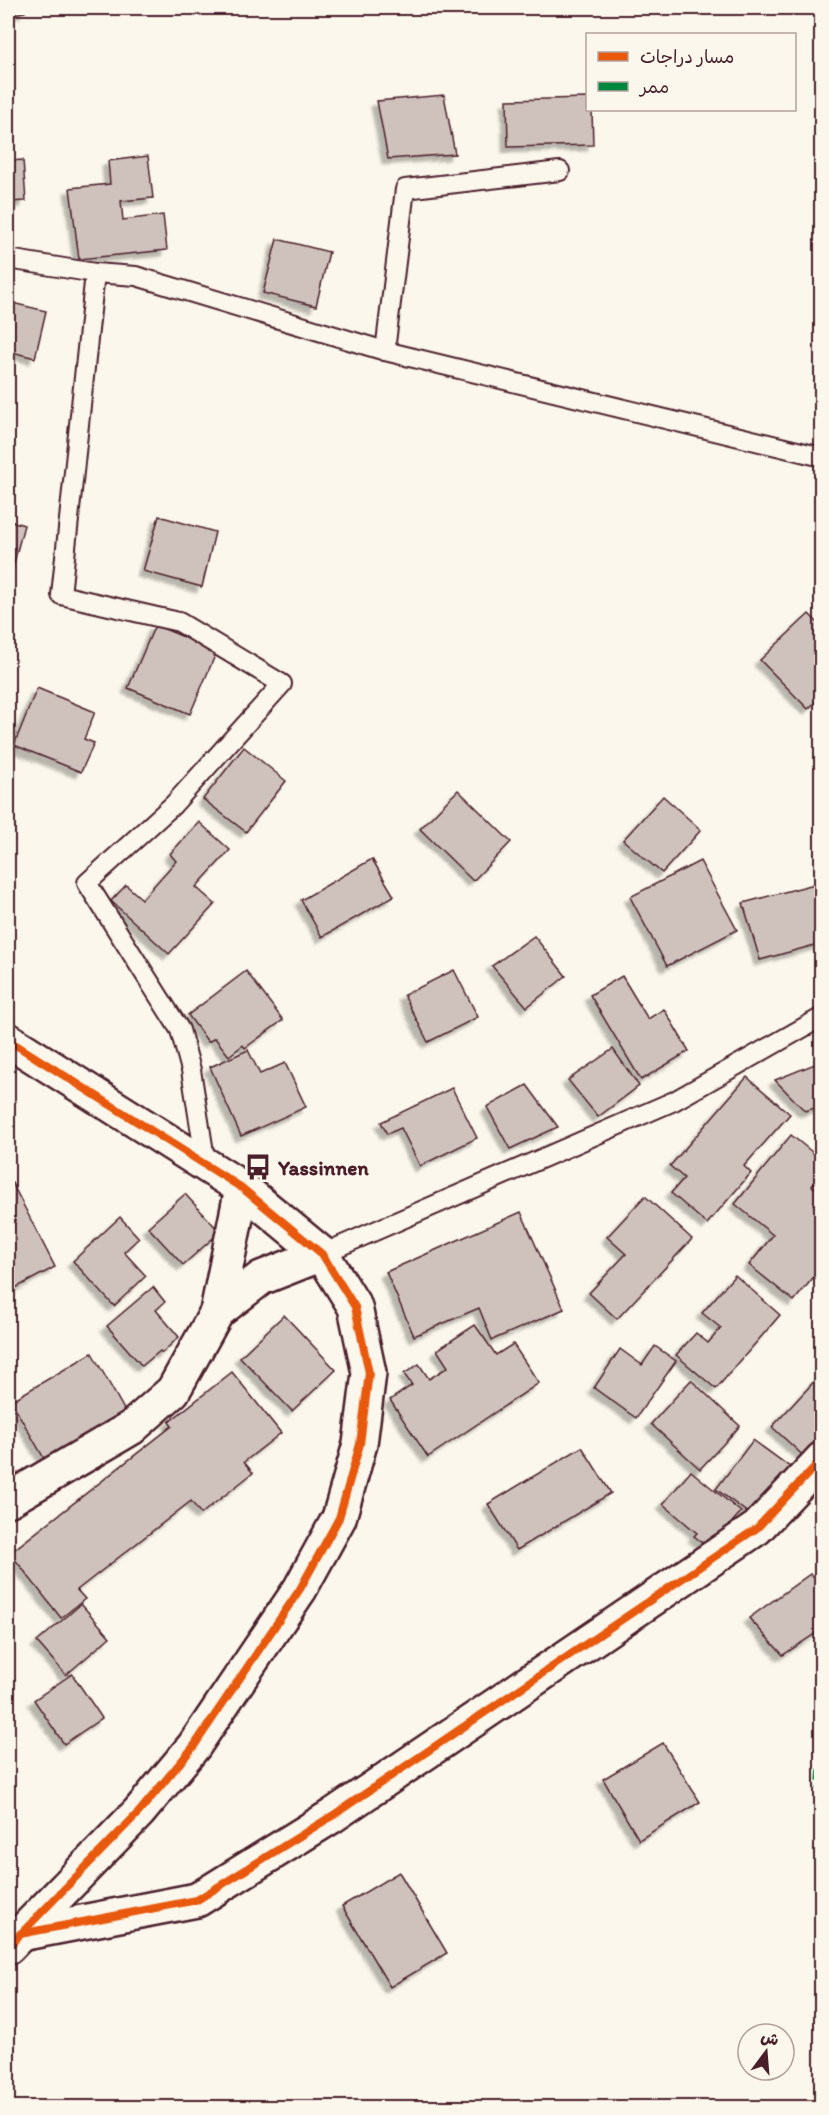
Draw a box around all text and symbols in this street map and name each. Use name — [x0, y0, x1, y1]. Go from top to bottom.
legend — [586, 33, 796, 111]
text: مسار دراجات — [640, 46, 734, 68]
text: ممر — [638, 76, 669, 98]
bus stop icon: Yassinnen — [243, 1152, 273, 1182]
place label: Yassinnen — [277, 1155, 369, 1180]
north arrow — [736, 2022, 796, 2082]
text: ش — [759, 2027, 781, 2050]

